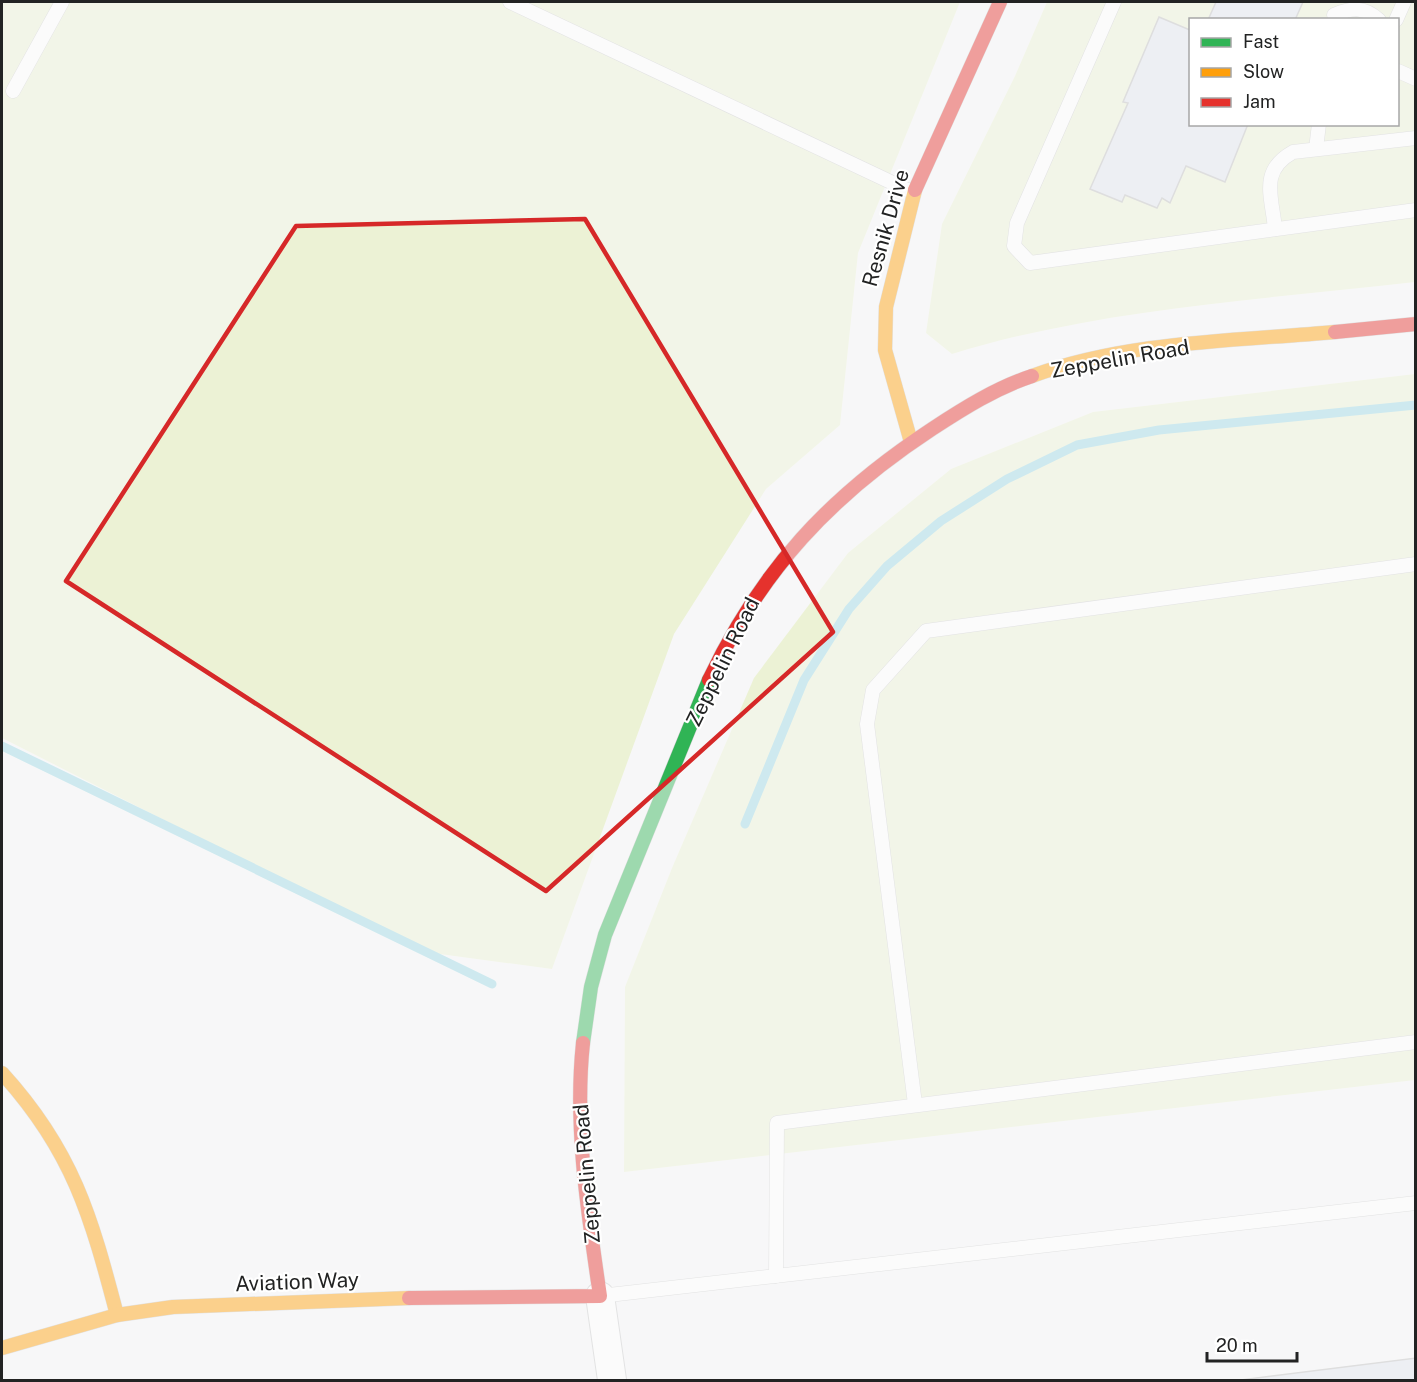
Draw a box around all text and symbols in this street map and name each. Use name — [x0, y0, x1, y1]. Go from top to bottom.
legend — [1189, 18, 1399, 126]
text: Fast — [1243, 31, 1279, 52]
text: Slow — [1243, 61, 1284, 82]
text: Jam — [1243, 91, 1276, 112]
street label: Resnik Drive — [857, 166, 914, 289]
street label: Zeppelin Road — [1049, 334, 1191, 383]
street label: Zeppelin Road — [681, 593, 765, 730]
street label: Zeppelin Road — [568, 1103, 605, 1245]
street label: Aviation Way — [234, 1267, 359, 1296]
scale bar — [1207, 1325, 1297, 1363]
text: 20 m — [1216, 1335, 1258, 1356]

